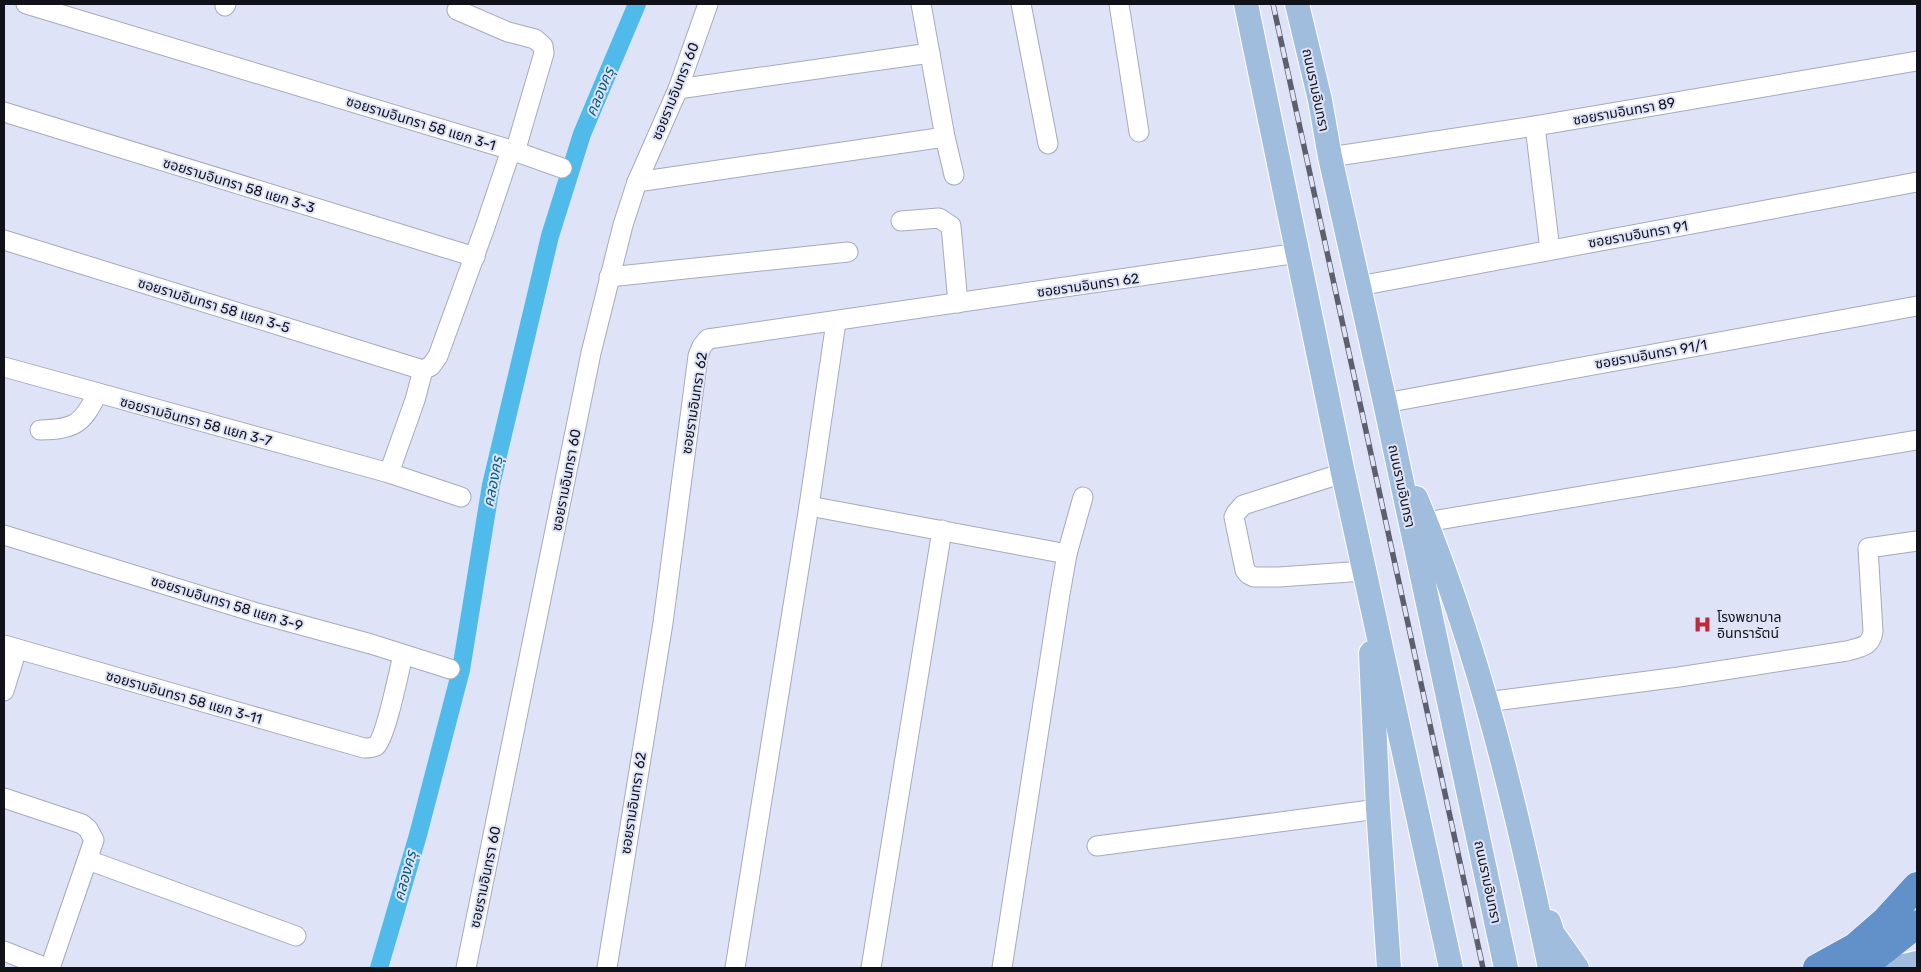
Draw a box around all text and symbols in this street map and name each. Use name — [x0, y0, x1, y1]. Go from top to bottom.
street label: ซอยรามอินทรา 60 — [648, 40, 703, 142]
street label: ถนนรามอินทรา — [1298, 47, 1333, 133]
water label: คลองครุ — [582, 63, 619, 119]
street label: ซอยรามอินทรา 58 แยก 3-1 — [344, 93, 498, 154]
street label: ซอยรามอินทรา 89 — [1572, 94, 1677, 129]
street label: ซอยรามอินทรา 58 แยก 3-3 — [161, 154, 317, 217]
street label: ซอยรามอินทรา 91 — [1587, 217, 1689, 252]
street label: ซอยรามอินทรา 62 — [1036, 270, 1140, 301]
street label: ซอยรามอินทรา 58 แยก 3-5 — [136, 274, 292, 337]
street label: ซอยรามอินทรา 91/1 — [1594, 336, 1708, 373]
street label: ซอยรามอินทรา 62 — [678, 351, 711, 455]
street label: ซอยรามอินทรา 58 แยก 3-7 — [118, 393, 274, 450]
street label: ซอยรามอินทรา 60 — [548, 427, 585, 533]
street label: ถนนรามอินทรา — [1384, 443, 1419, 529]
water label: คลองครุ — [479, 454, 507, 509]
street label: ซอยรามอินทรา 58 แยก 3-9 — [149, 572, 305, 635]
place label: โรงพยาบาล อินทรารัตน์ — [1717, 609, 1781, 642]
hospital icon: โรงพยาบาล อินทรารัตน์ — [1693, 615, 1713, 635]
street label: ซอยรามอินทรา 58 แยก 3-11 — [104, 667, 264, 728]
street label: ซอยรามอินทรา 62 — [617, 751, 650, 855]
street label: ซอยรามอินทรา 60 — [466, 825, 505, 930]
street label: ถนนรามอินทรา — [1470, 839, 1505, 925]
water label: คลองครุ — [390, 847, 421, 903]

